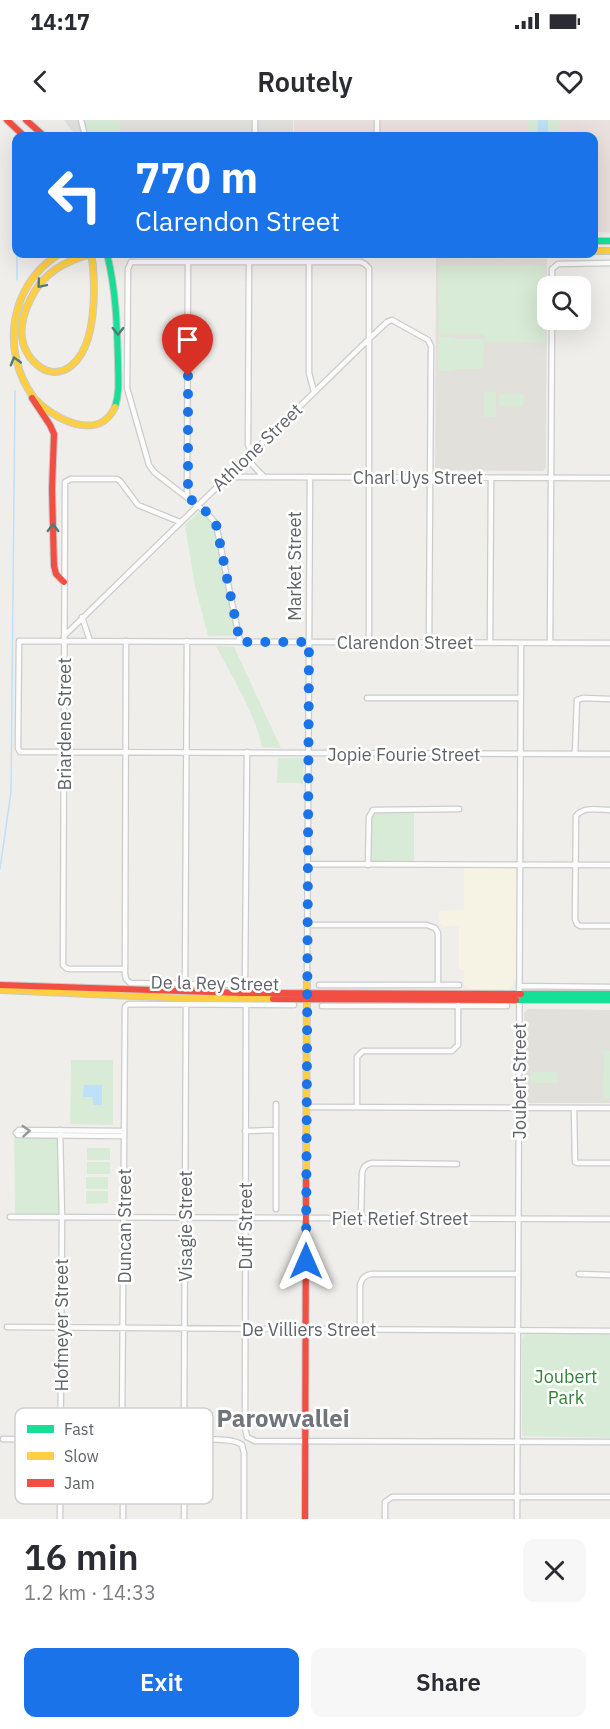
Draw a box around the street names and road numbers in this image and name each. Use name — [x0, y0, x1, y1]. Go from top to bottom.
street label: Athlone Street — [207, 398, 307, 496]
street label: Charl Uys Street — [353, 466, 483, 489]
street label: Market Street — [283, 511, 306, 621]
street label: Clarendon Street — [337, 631, 473, 654]
street label: Briardene Street — [53, 657, 76, 791]
street label: Jopie Fourie Street — [328, 743, 480, 766]
street label: De la Rey Street — [151, 970, 279, 996]
street label: Joubert Street — [508, 1023, 531, 1139]
street label: Duncan Street — [113, 1168, 136, 1284]
street label: Visagie Street — [174, 1170, 197, 1282]
street label: Duff Street — [234, 1182, 257, 1270]
street label: Piet Retief Street — [331, 1207, 469, 1230]
street label: Hofmeyer Street — [50, 1258, 73, 1392]
street label: De Villiers Street — [242, 1318, 376, 1341]

